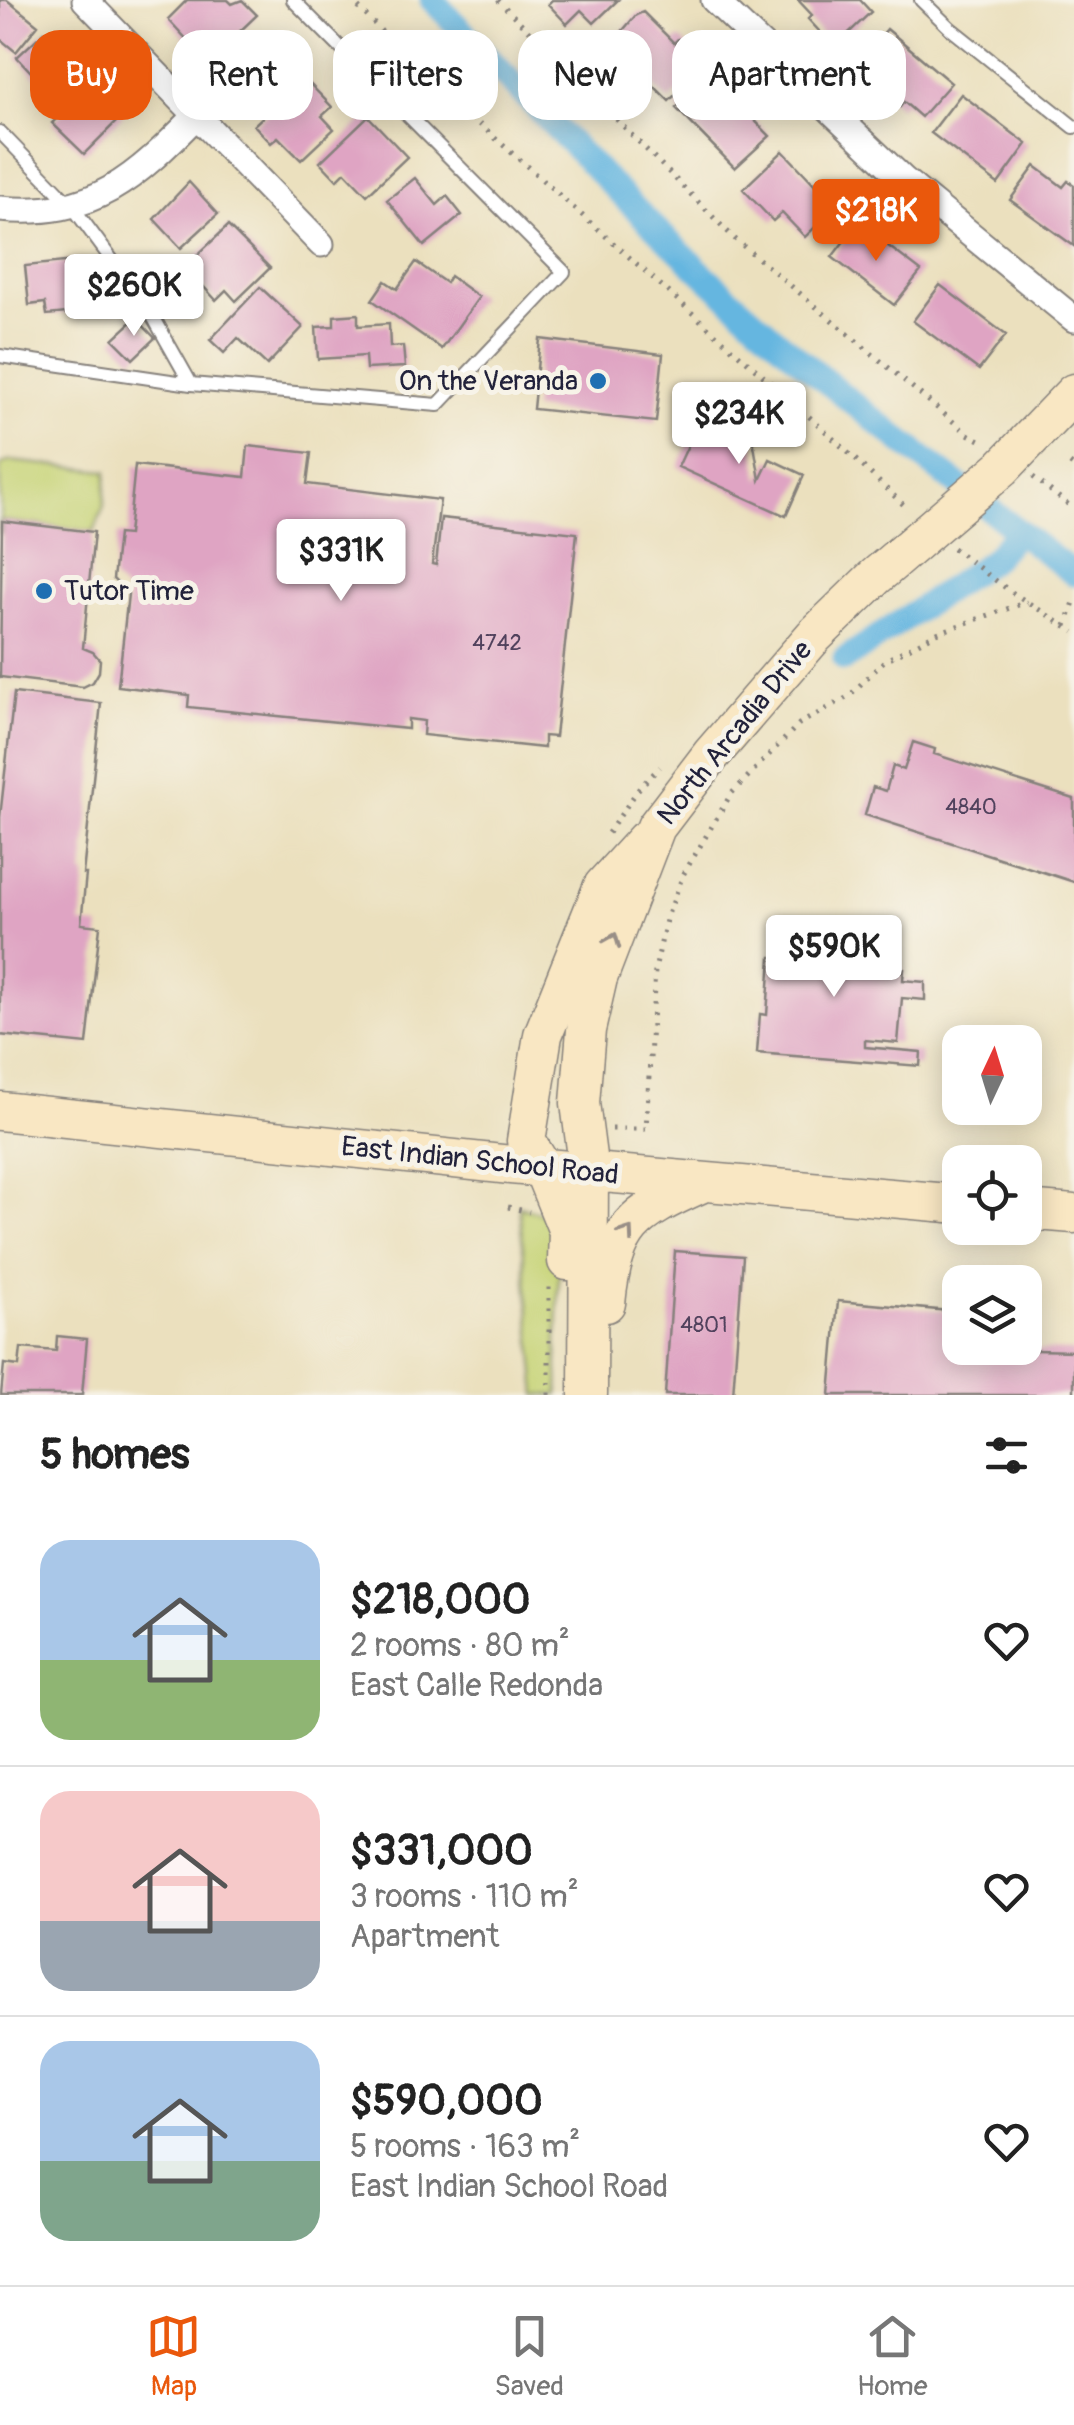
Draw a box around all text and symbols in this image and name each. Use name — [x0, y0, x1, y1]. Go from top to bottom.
chip: Buy — [30, 30, 152, 120]
chip: Rent — [172, 30, 313, 120]
chip: Filters — [333, 30, 498, 120]
chip: New — [518, 30, 652, 120]
chip: Apartment — [672, 30, 906, 120]
pin: $218K — [806, 179, 946, 264]
text: $218K — [834, 191, 918, 231]
pin: $260K — [64, 254, 204, 339]
text: $260K — [86, 266, 182, 306]
place label: On the Veranda — [399, 364, 578, 399]
marker: On the Veranda — [587, 370, 609, 392]
pin: $234K — [669, 382, 809, 467]
text: $234K — [694, 394, 784, 434]
pin: $331K — [271, 519, 411, 604]
text: $331K — [299, 531, 383, 571]
place label: Tutor Time — [64, 574, 194, 609]
marker: Tutor Time — [33, 580, 55, 602]
house number: 4742 — [472, 629, 522, 657]
street label: North Arcadia Drive — [650, 633, 820, 832]
house number: 4840 — [945, 793, 997, 821]
pin: $590K — [764, 915, 904, 1000]
text: $590K — [788, 927, 880, 967]
one-way arrow — [602, 932, 622, 949]
north arrow — [942, 1025, 1042, 1125]
map controls — [942, 1025, 1042, 1365]
street label: East Indian School Road — [340, 1129, 620, 1193]
button: locate — [942, 1145, 1042, 1245]
one-way arrow — [615, 1226, 633, 1244]
button: layers — [942, 1265, 1042, 1365]
house number: 4801 — [680, 1311, 728, 1339]
icon: filters — [979, 1428, 1034, 1483]
text: 5 homes — [40, 1429, 190, 1481]
text: $218,000 — [350, 1574, 531, 1626]
icon: home — [120, 1580, 240, 1700]
icon: heart — [979, 1613, 1034, 1668]
text: 2 rooms · 80 m² — [350, 1626, 570, 1666]
text: East Calle Redonda — [350, 1666, 603, 1706]
text: $331,000 — [350, 1825, 533, 1877]
icon: home — [120, 1831, 240, 1951]
icon: heart — [979, 1864, 1034, 1919]
text: 3 rooms · 110 m² — [350, 1877, 579, 1917]
text: Apartment — [350, 1917, 499, 1957]
text: $590,000 — [350, 2075, 543, 2127]
icon: home — [120, 2081, 240, 2201]
icon: heart — [979, 2114, 1034, 2169]
text: 5 rooms · 163 m² — [350, 2127, 580, 2167]
text: East Indian School Road — [350, 2167, 668, 2207]
tab: Map — [146, 2309, 201, 2404]
tab: Saved — [494, 2309, 564, 2404]
tab: Home — [857, 2309, 927, 2404]

